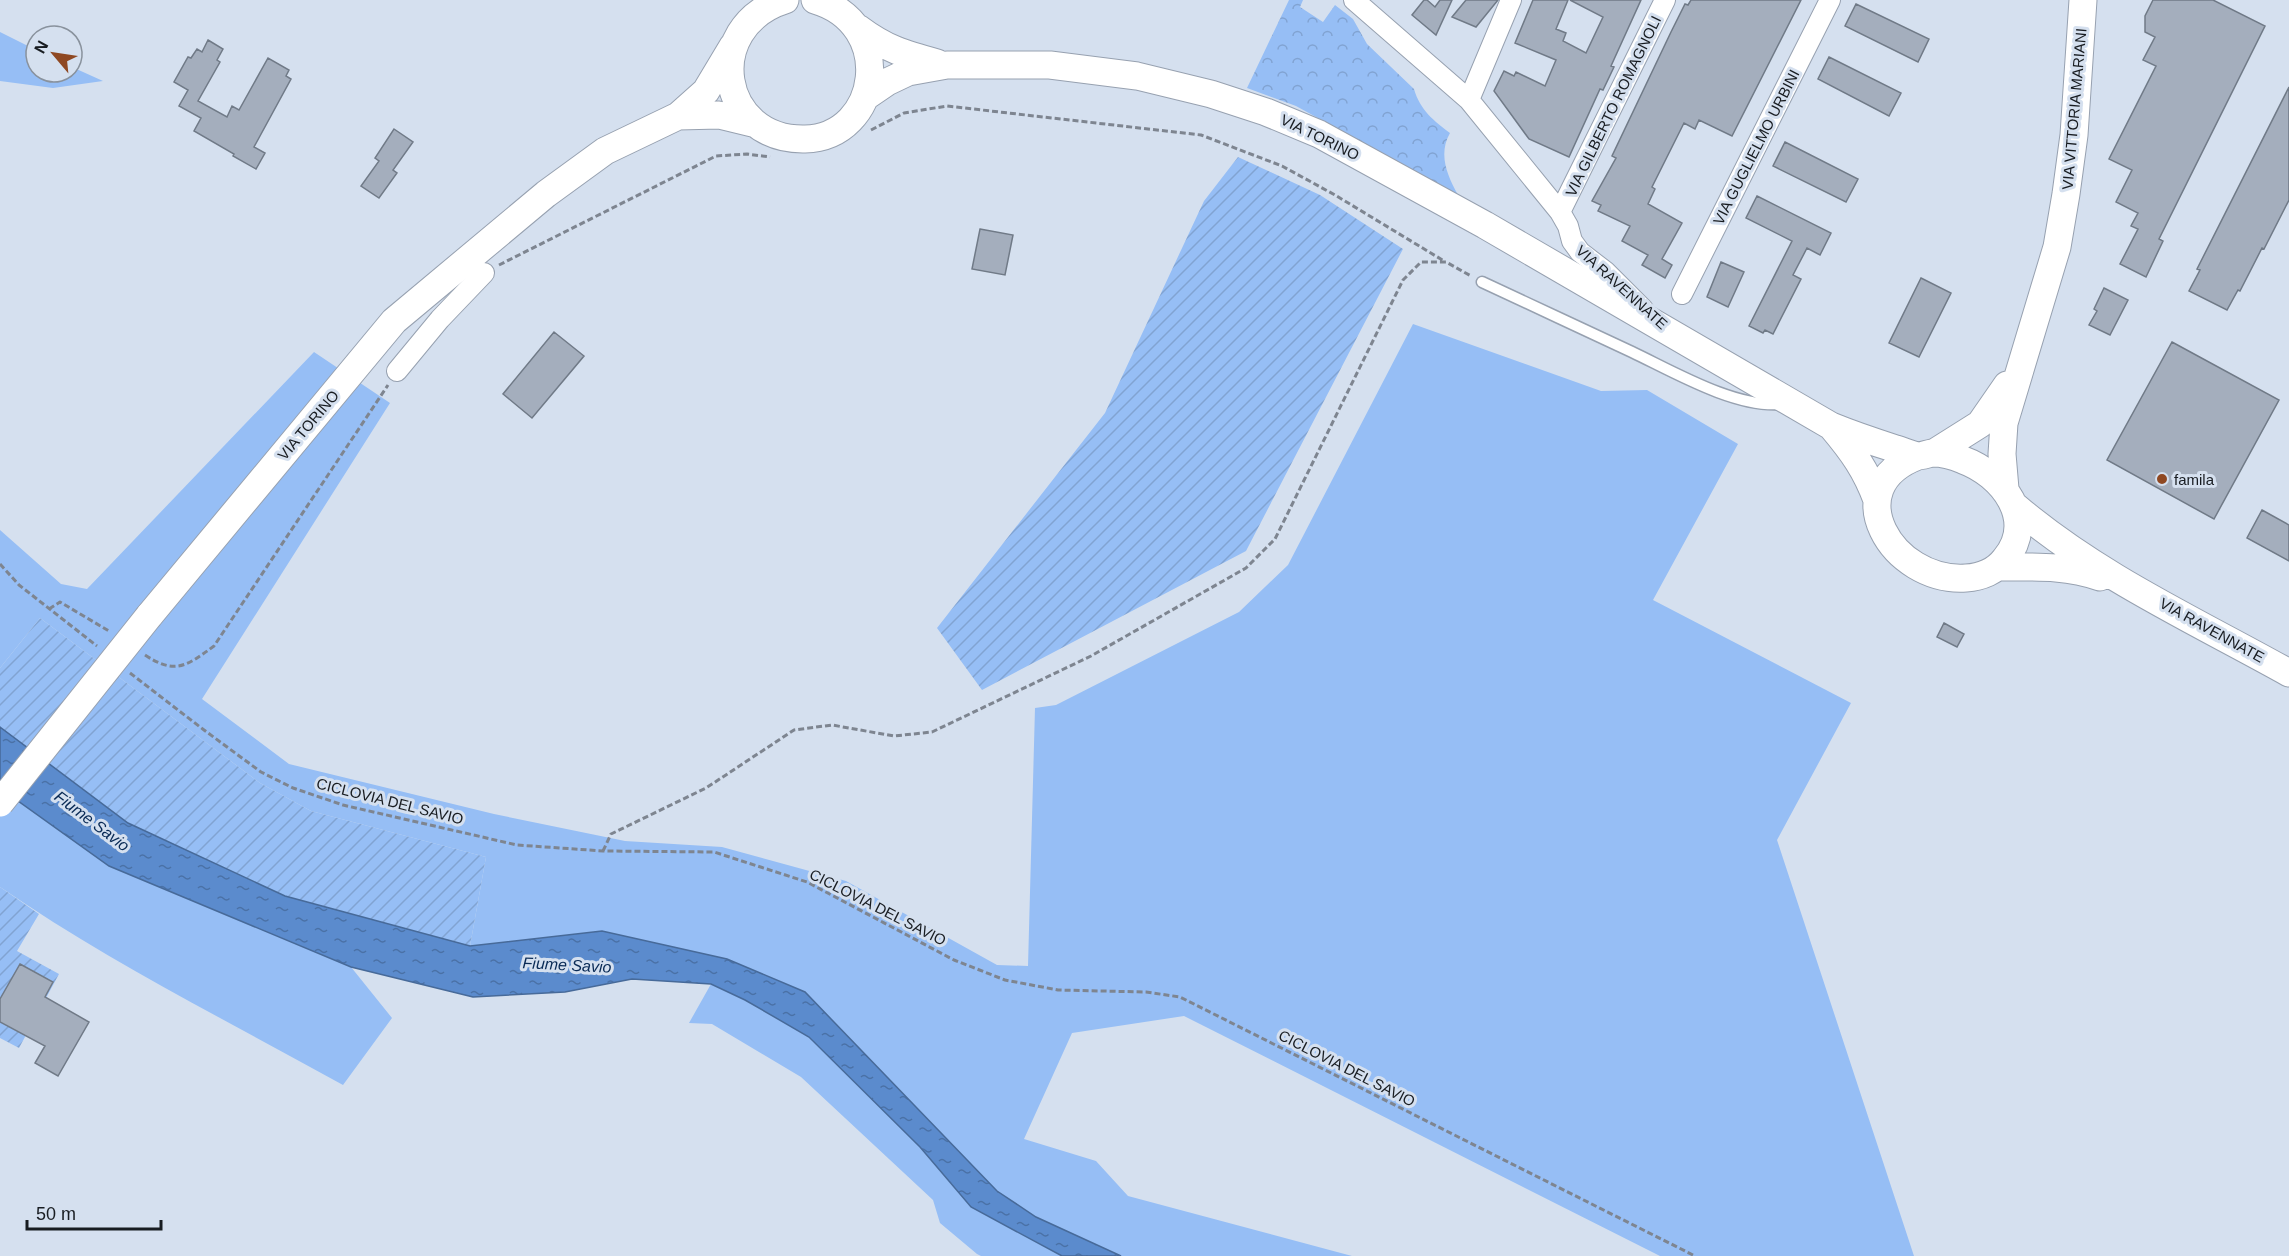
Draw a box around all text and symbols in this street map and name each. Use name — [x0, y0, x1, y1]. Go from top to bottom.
street label: VIA GILBERTO ROMAGNOLI — [1562, 13, 1664, 199]
north arrow — [24, 24, 84, 84]
street label: VIA VITTORIA MARIANI — [2058, 27, 2090, 191]
text: N — [31, 38, 52, 56]
street label: VIA GUGLIELMO URBINI — [1709, 67, 1803, 227]
street label: VIA TORINO — [1278, 111, 1362, 163]
street label: VIA RAVENNATE — [1573, 242, 1671, 332]
street label: VIA TORINO — [274, 387, 342, 463]
place label: famila — [2174, 471, 2215, 488]
marker: famila — [2155, 472, 2169, 486]
street label: VIA RAVENNATE — [2157, 594, 2267, 666]
street label: CICLOVIA DEL SAVIO — [315, 775, 465, 827]
water label: Fiume Savio — [51, 787, 133, 855]
street label: CICLOVIA DEL SAVIO — [807, 865, 949, 949]
water label: Fiume Savio — [522, 954, 612, 976]
street label: CICLOVIA DEL SAVIO — [1276, 1026, 1418, 1110]
scale bar — [27, 1193, 160, 1231]
text: 50 m — [36, 1204, 76, 1224]

